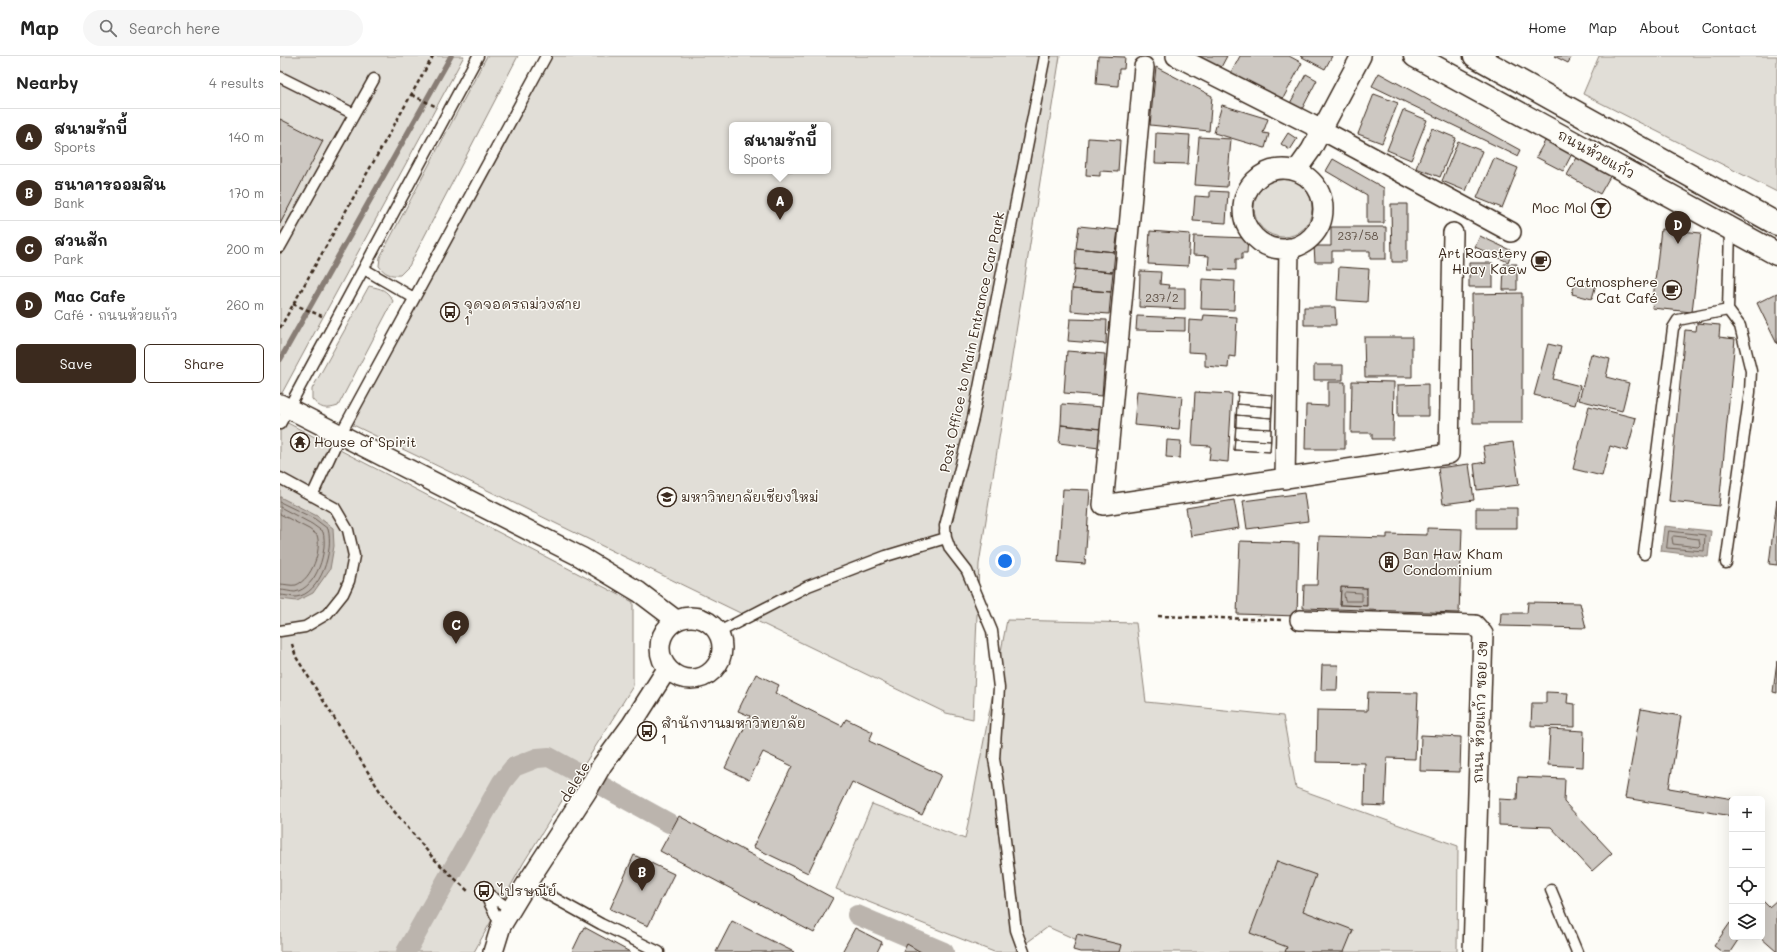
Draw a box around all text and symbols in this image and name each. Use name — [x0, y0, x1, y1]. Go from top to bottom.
search box — [83, 10, 363, 46]
text: Map — [20, 15, 59, 40]
icon: search — [97, 17, 119, 39]
text: Search here — [129, 18, 220, 38]
text: Home — [1528, 18, 1566, 37]
text: Map — [1588, 18, 1617, 37]
text: About — [1639, 18, 1680, 37]
text: Contact — [1702, 18, 1757, 37]
text: Nearby — [16, 71, 78, 93]
text: 4 results — [209, 74, 264, 91]
text: สนามรักบี้ — [54, 118, 127, 138]
popup — [729, 122, 831, 174]
street label: ถนนห้วยแก้ว — [1554, 125, 1638, 183]
text: A — [24, 128, 34, 145]
text: 140 m — [228, 128, 264, 145]
text: สนามรักบี้ — [743, 130, 817, 150]
text: Sports — [54, 138, 96, 155]
text: Sports — [743, 150, 785, 167]
text: ธนาคารออมสิน — [54, 174, 166, 194]
text: B — [25, 184, 33, 201]
text: 170 m — [228, 184, 264, 201]
pin: A — [767, 187, 793, 220]
text: Bank — [54, 194, 84, 211]
bar icon: Moc Mol — [1590, 197, 1612, 219]
place label: Moc Mol — [1532, 198, 1587, 217]
street label: Post Office to Main Entrance Car Park — [935, 210, 1008, 474]
pin: D — [1665, 211, 1691, 244]
house number: 237/58 — [1338, 227, 1378, 243]
text: สวนสัก — [54, 230, 107, 250]
text: C — [24, 240, 34, 257]
text: 200 m — [226, 240, 264, 257]
place label: Art Roastery Huay Kaew — [1438, 243, 1527, 278]
text: Park — [54, 250, 83, 267]
cafe icon: Art Roastery Huay Kaew — [1530, 250, 1552, 272]
place label: Catmosphere Cat Café — [1566, 272, 1658, 307]
cafe icon: Catmosphere Cat Café — [1661, 279, 1683, 301]
text: Mac Cafe — [54, 286, 125, 306]
house number: 237/2 — [1145, 289, 1179, 305]
place label: จุดจอดรถม่วงสาย 1 — [464, 294, 581, 329]
text: D — [24, 296, 34, 313]
text: 260 m — [226, 296, 264, 313]
bus stop icon: จุดจอดรถม่วงสาย 1 — [439, 301, 461, 323]
text: Café · ถนนห้วยแก้ว — [54, 306, 177, 323]
button: Save — [16, 344, 136, 383]
button: Share — [144, 344, 264, 383]
temple icon: House of Spirit — [289, 431, 311, 453]
place label: House of Spirit — [314, 432, 416, 451]
school or university icon: มหาวิทยาลัยเชียงใหม่ — [656, 486, 678, 508]
place label: มหาวิทยาลัยเชียงใหม่ — [681, 487, 819, 506]
place label: Ban Haw Kham Condominium — [1403, 544, 1503, 579]
your location — [995, 551, 1015, 571]
building icon: Ban Haw Kham Condominium — [1378, 551, 1400, 573]
pin: C — [443, 611, 469, 644]
street label: ถนน ห้วยแก้ว ซอย 3ข — [1468, 640, 1491, 784]
place label: สํานักงานมหาวิทยาลัย 1 — [661, 713, 806, 748]
bus stop icon: สํานักงานมหาวิทยาลัย 1 — [636, 720, 658, 742]
street label: delete — [555, 758, 594, 806]
map controls — [1729, 796, 1765, 940]
button: + — [1729, 796, 1765, 832]
button: − — [1729, 832, 1765, 868]
pin: B — [629, 858, 655, 891]
button: locate — [1729, 868, 1765, 904]
bus stop icon: ไปรษณีย์ — [473, 880, 495, 902]
place label: ไปรษณีย์ — [496, 881, 557, 900]
button: layers — [1729, 904, 1765, 940]

